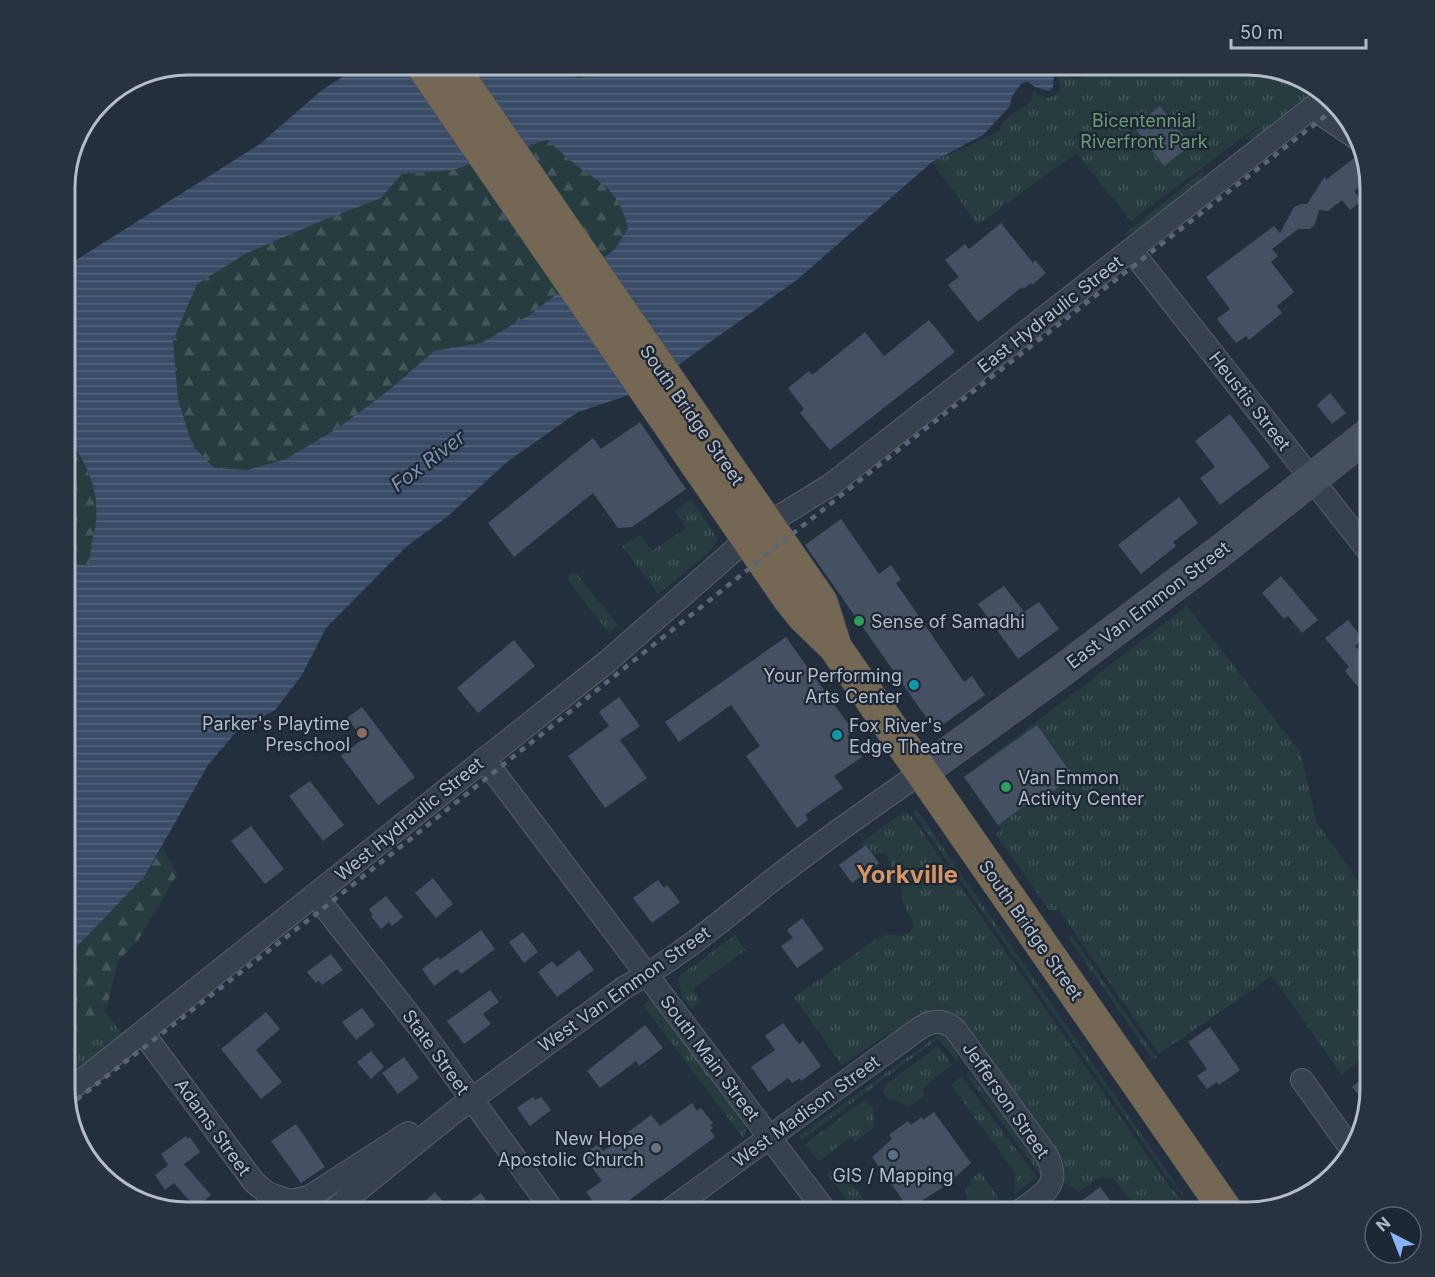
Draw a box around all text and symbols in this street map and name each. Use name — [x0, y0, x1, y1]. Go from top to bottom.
scale bar — [1231, 12, 1366, 50]
text: 50 m — [1240, 22, 1283, 43]
park label: Bicentennial Riverfront Park — [1080, 110, 1208, 152]
street label: East Hydraulic Street — [973, 251, 1127, 377]
street label: South Bridge Street — [636, 341, 748, 489]
street label: Heustis Street — [1205, 347, 1295, 455]
water label: Fox River — [386, 425, 470, 497]
street label: East Van Emmon Street — [1062, 537, 1234, 673]
place label: Sense of Samadhi — [871, 611, 1025, 632]
marker: Sense of Samadhi — [852, 614, 866, 628]
place label: Your Performing Arts Center — [763, 665, 902, 707]
marker: Your Performing Arts Center — [907, 678, 921, 692]
place label: Parker's Playtime Preschool — [202, 713, 350, 755]
place label: Fox River's Edge Theatre — [849, 715, 963, 757]
marker: Parker's Playtime Preschool — [355, 726, 369, 740]
marker: Fox River's Edge Theatre — [830, 728, 844, 742]
street label: West Hydraulic Street — [331, 753, 487, 885]
place label: Van Emmon Activity Center — [1018, 767, 1144, 809]
marker: Van Emmon Activity Center — [999, 780, 1013, 794]
street label: South Bridge Street — [975, 856, 1087, 1004]
district label: Yorkville — [856, 860, 958, 889]
street label: West Van Emmon Street — [534, 922, 714, 1056]
street label: South Main Street — [656, 991, 764, 1125]
street label: State Street — [398, 1005, 474, 1099]
street label: Jefferson Street — [958, 1038, 1054, 1162]
street label: West Madison Street — [729, 1051, 884, 1171]
street label: Adams Street — [171, 1074, 255, 1180]
place label: New Hope Apostolic Church — [498, 1128, 644, 1170]
marker: New Hope Apostolic Church — [649, 1141, 663, 1155]
marker: GIS / Mapping — [886, 1148, 900, 1162]
place label: GIS / Mapping — [833, 1165, 953, 1186]
north arrow — [1363, 1205, 1423, 1265]
text: N — [1372, 1212, 1394, 1235]

